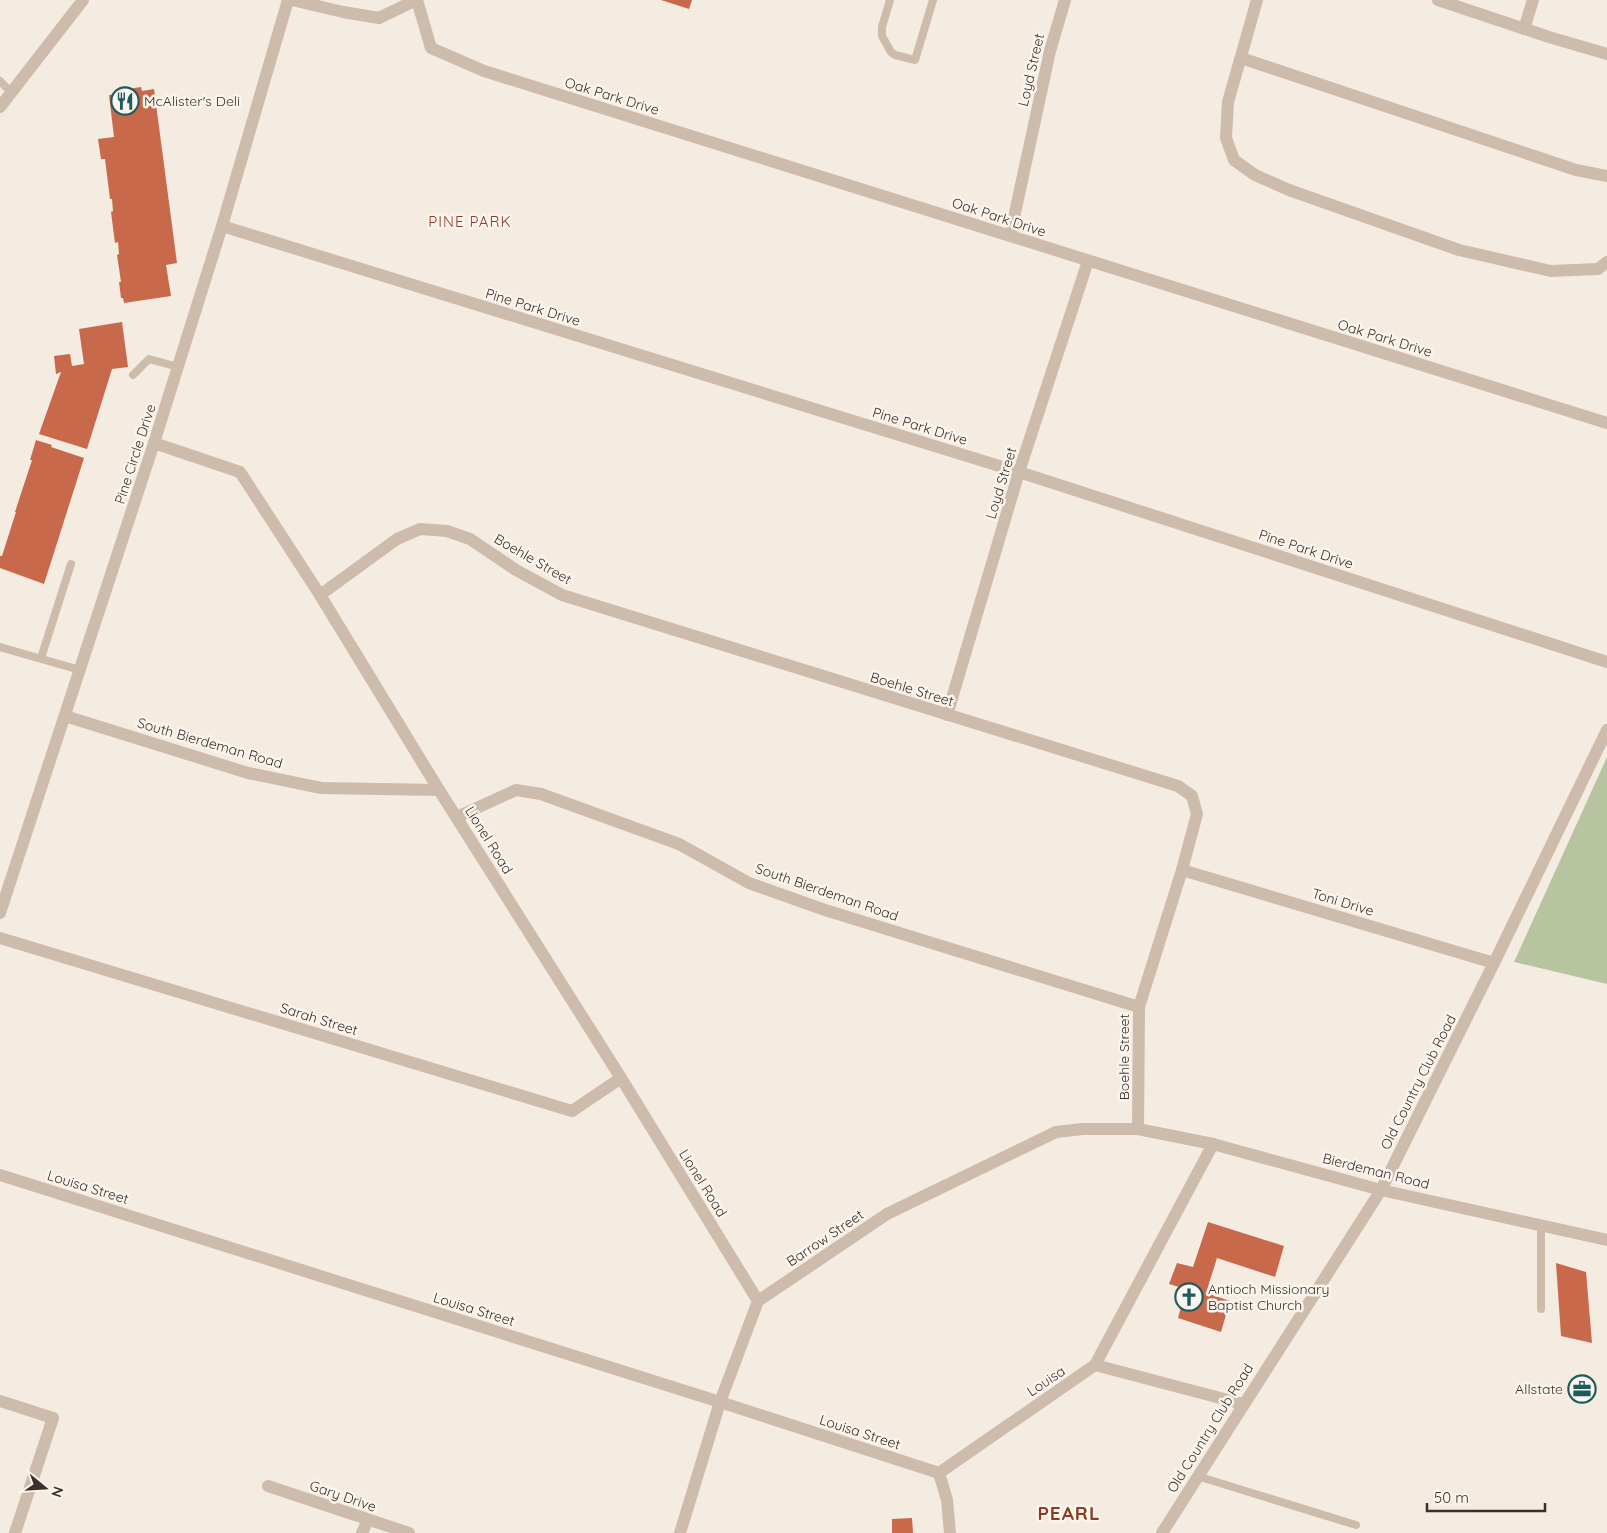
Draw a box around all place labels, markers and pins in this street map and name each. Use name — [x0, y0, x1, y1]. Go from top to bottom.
restaurant icon: McAlister's Deli — [110, 86, 140, 116]
place label: McAlister's Deli — [144, 92, 240, 110]
place label: Antioch Missionary Baptist Church — [1208, 1280, 1329, 1314]
church icon: Antioch Missionary Baptist Church — [1174, 1282, 1204, 1312]
office icon: Allstate — [1567, 1374, 1597, 1404]
place label: Allstate — [1515, 1380, 1563, 1398]

